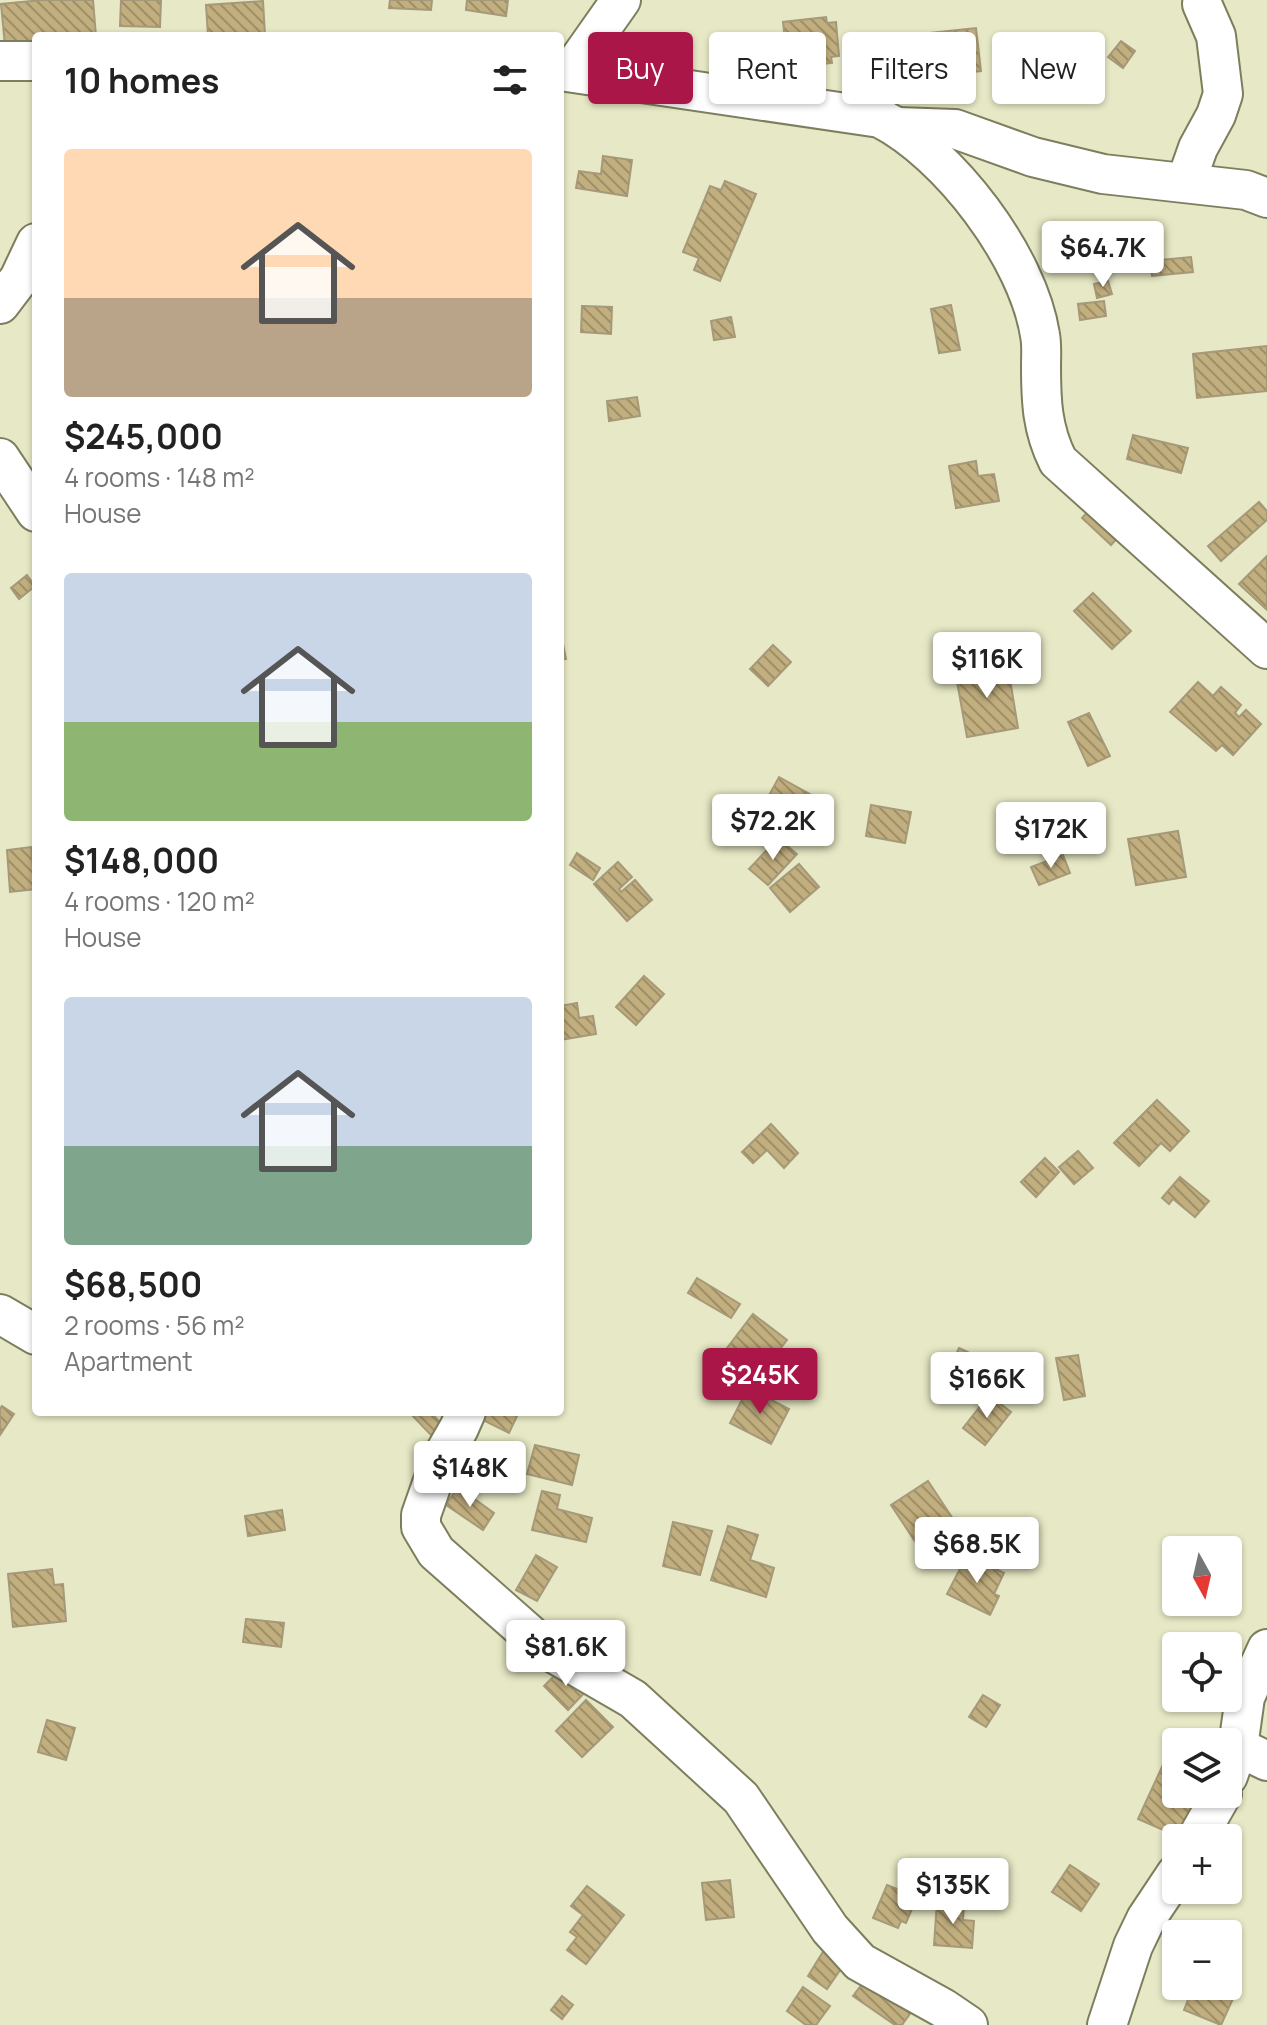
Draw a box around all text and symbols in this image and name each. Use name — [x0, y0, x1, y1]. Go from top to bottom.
chip: Buy — [588, 32, 693, 104]
chip: Rent — [709, 32, 826, 104]
chip: Filters — [842, 32, 976, 104]
chip: New — [992, 32, 1105, 104]
text: 10 homes — [64, 57, 220, 103]
icon: filters — [488, 58, 532, 102]
icon: home — [226, 201, 370, 345]
pin: $64.7K — [1038, 221, 1168, 289]
text: $64.7K — [1060, 229, 1146, 265]
text: $245,000 — [64, 413, 223, 459]
text: 4 rooms · 148 m² — [64, 459, 255, 495]
text: House — [64, 495, 141, 531]
icon: home — [226, 625, 370, 769]
pin: $116K — [931, 632, 1043, 700]
text: $116K — [951, 640, 1023, 676]
pin: $72.2K — [708, 794, 838, 862]
text: $72.2K — [730, 802, 816, 838]
pin: $172K — [995, 802, 1107, 870]
text: $172K — [1014, 810, 1088, 846]
text: $148,000 — [64, 837, 219, 883]
text: 4 rooms · 120 m² — [64, 883, 255, 919]
text: House — [64, 919, 141, 955]
icon: home — [226, 1049, 370, 1193]
text: $68,500 — [64, 1261, 202, 1307]
text: 2 rooms · 56 m² — [64, 1307, 245, 1343]
text: Apartment — [64, 1343, 193, 1379]
pin: $245K — [704, 1348, 816, 1416]
pin: $166K — [931, 1352, 1043, 1420]
text: $245K — [720, 1356, 800, 1392]
text: $166K — [949, 1360, 1025, 1396]
pin: $148K — [414, 1441, 526, 1509]
text: $148K — [432, 1449, 508, 1485]
pin: $68.5K — [912, 1517, 1042, 1585]
text: $68.5K — [933, 1525, 1021, 1561]
north arrow — [1162, 1536, 1242, 1616]
map controls — [1162, 1536, 1242, 2000]
pin: $81.6K — [501, 1620, 631, 1688]
text: $81.6K — [524, 1628, 608, 1664]
button: locate — [1162, 1632, 1242, 1712]
button: layers — [1162, 1728, 1242, 1808]
button: + — [1162, 1824, 1242, 1904]
pin: $135K — [897, 1858, 1009, 1926]
text: $135K — [916, 1866, 990, 1902]
button: − — [1162, 1920, 1242, 2000]

